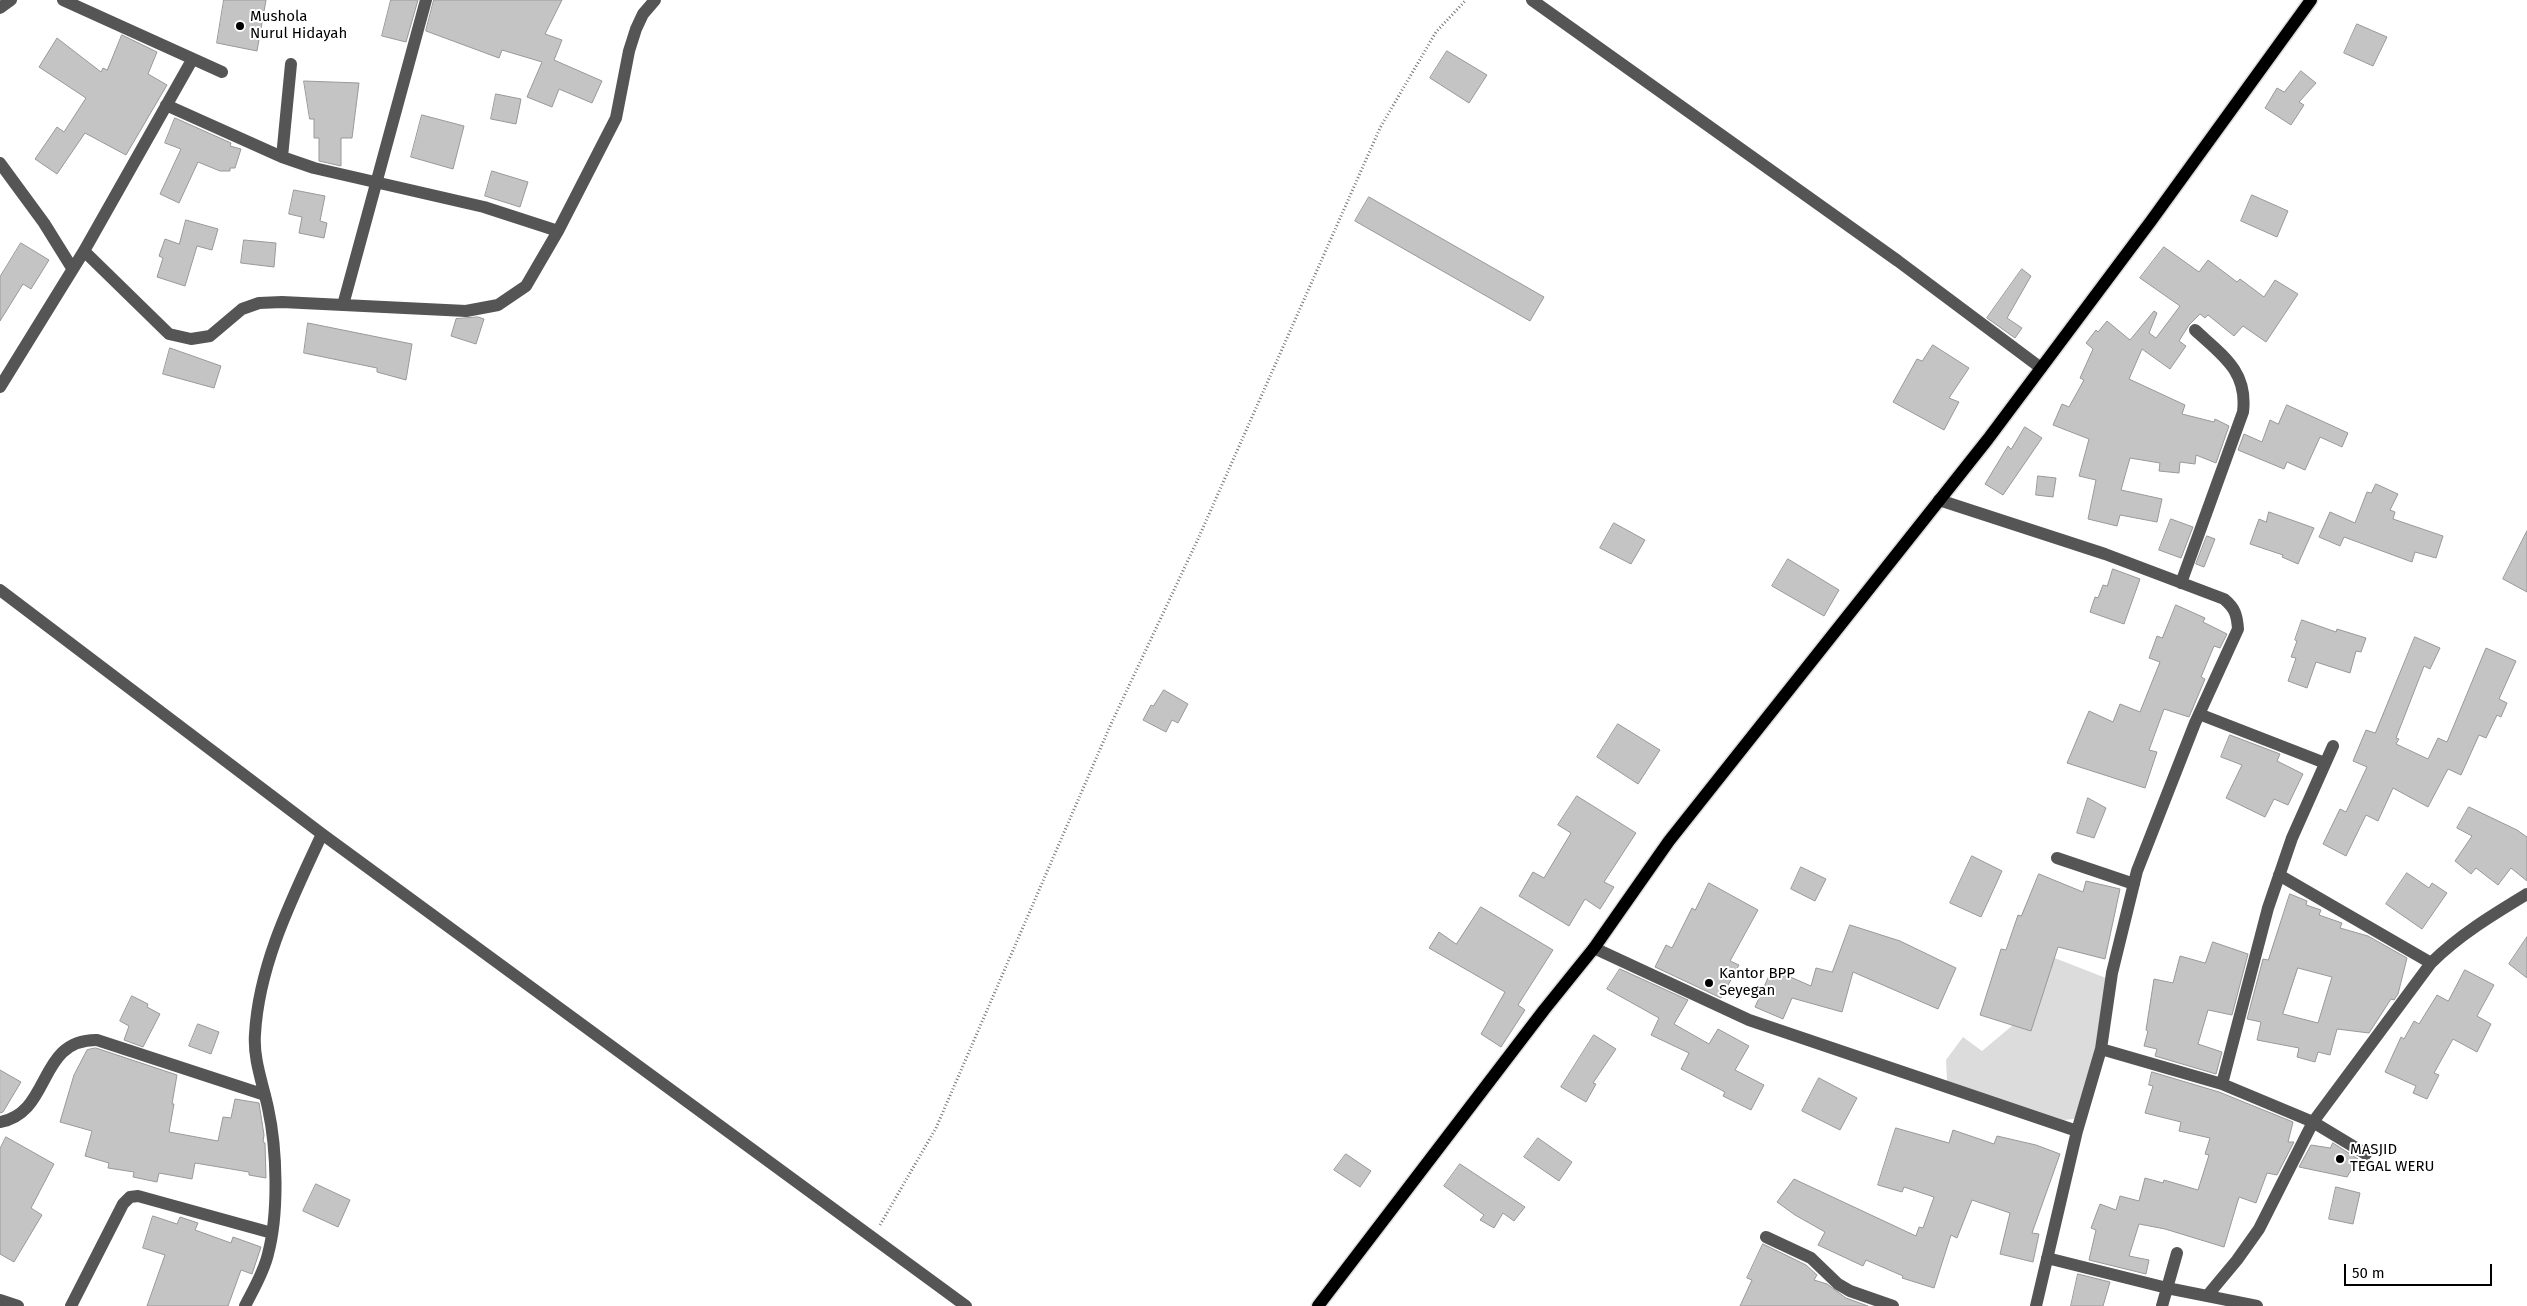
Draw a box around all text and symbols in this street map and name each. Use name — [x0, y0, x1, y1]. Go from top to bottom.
place label: Mushola Nurul Hidayah — [250, 8, 347, 43]
marker: Mushola Nurul Hidayah — [234, 20, 246, 32]
place label: Kantor BPP Seyegan — [1719, 965, 1795, 1000]
marker: Kantor BPP Seyegan — [1703, 977, 1715, 989]
place label: MASJID TEGAL WERU — [2350, 1141, 2434, 1176]
marker: MASJID TEGAL WERU — [2334, 1153, 2346, 1165]
scale bar — [2347, 1254, 2494, 1286]
text: 50 m — [2352, 1264, 2385, 1282]

